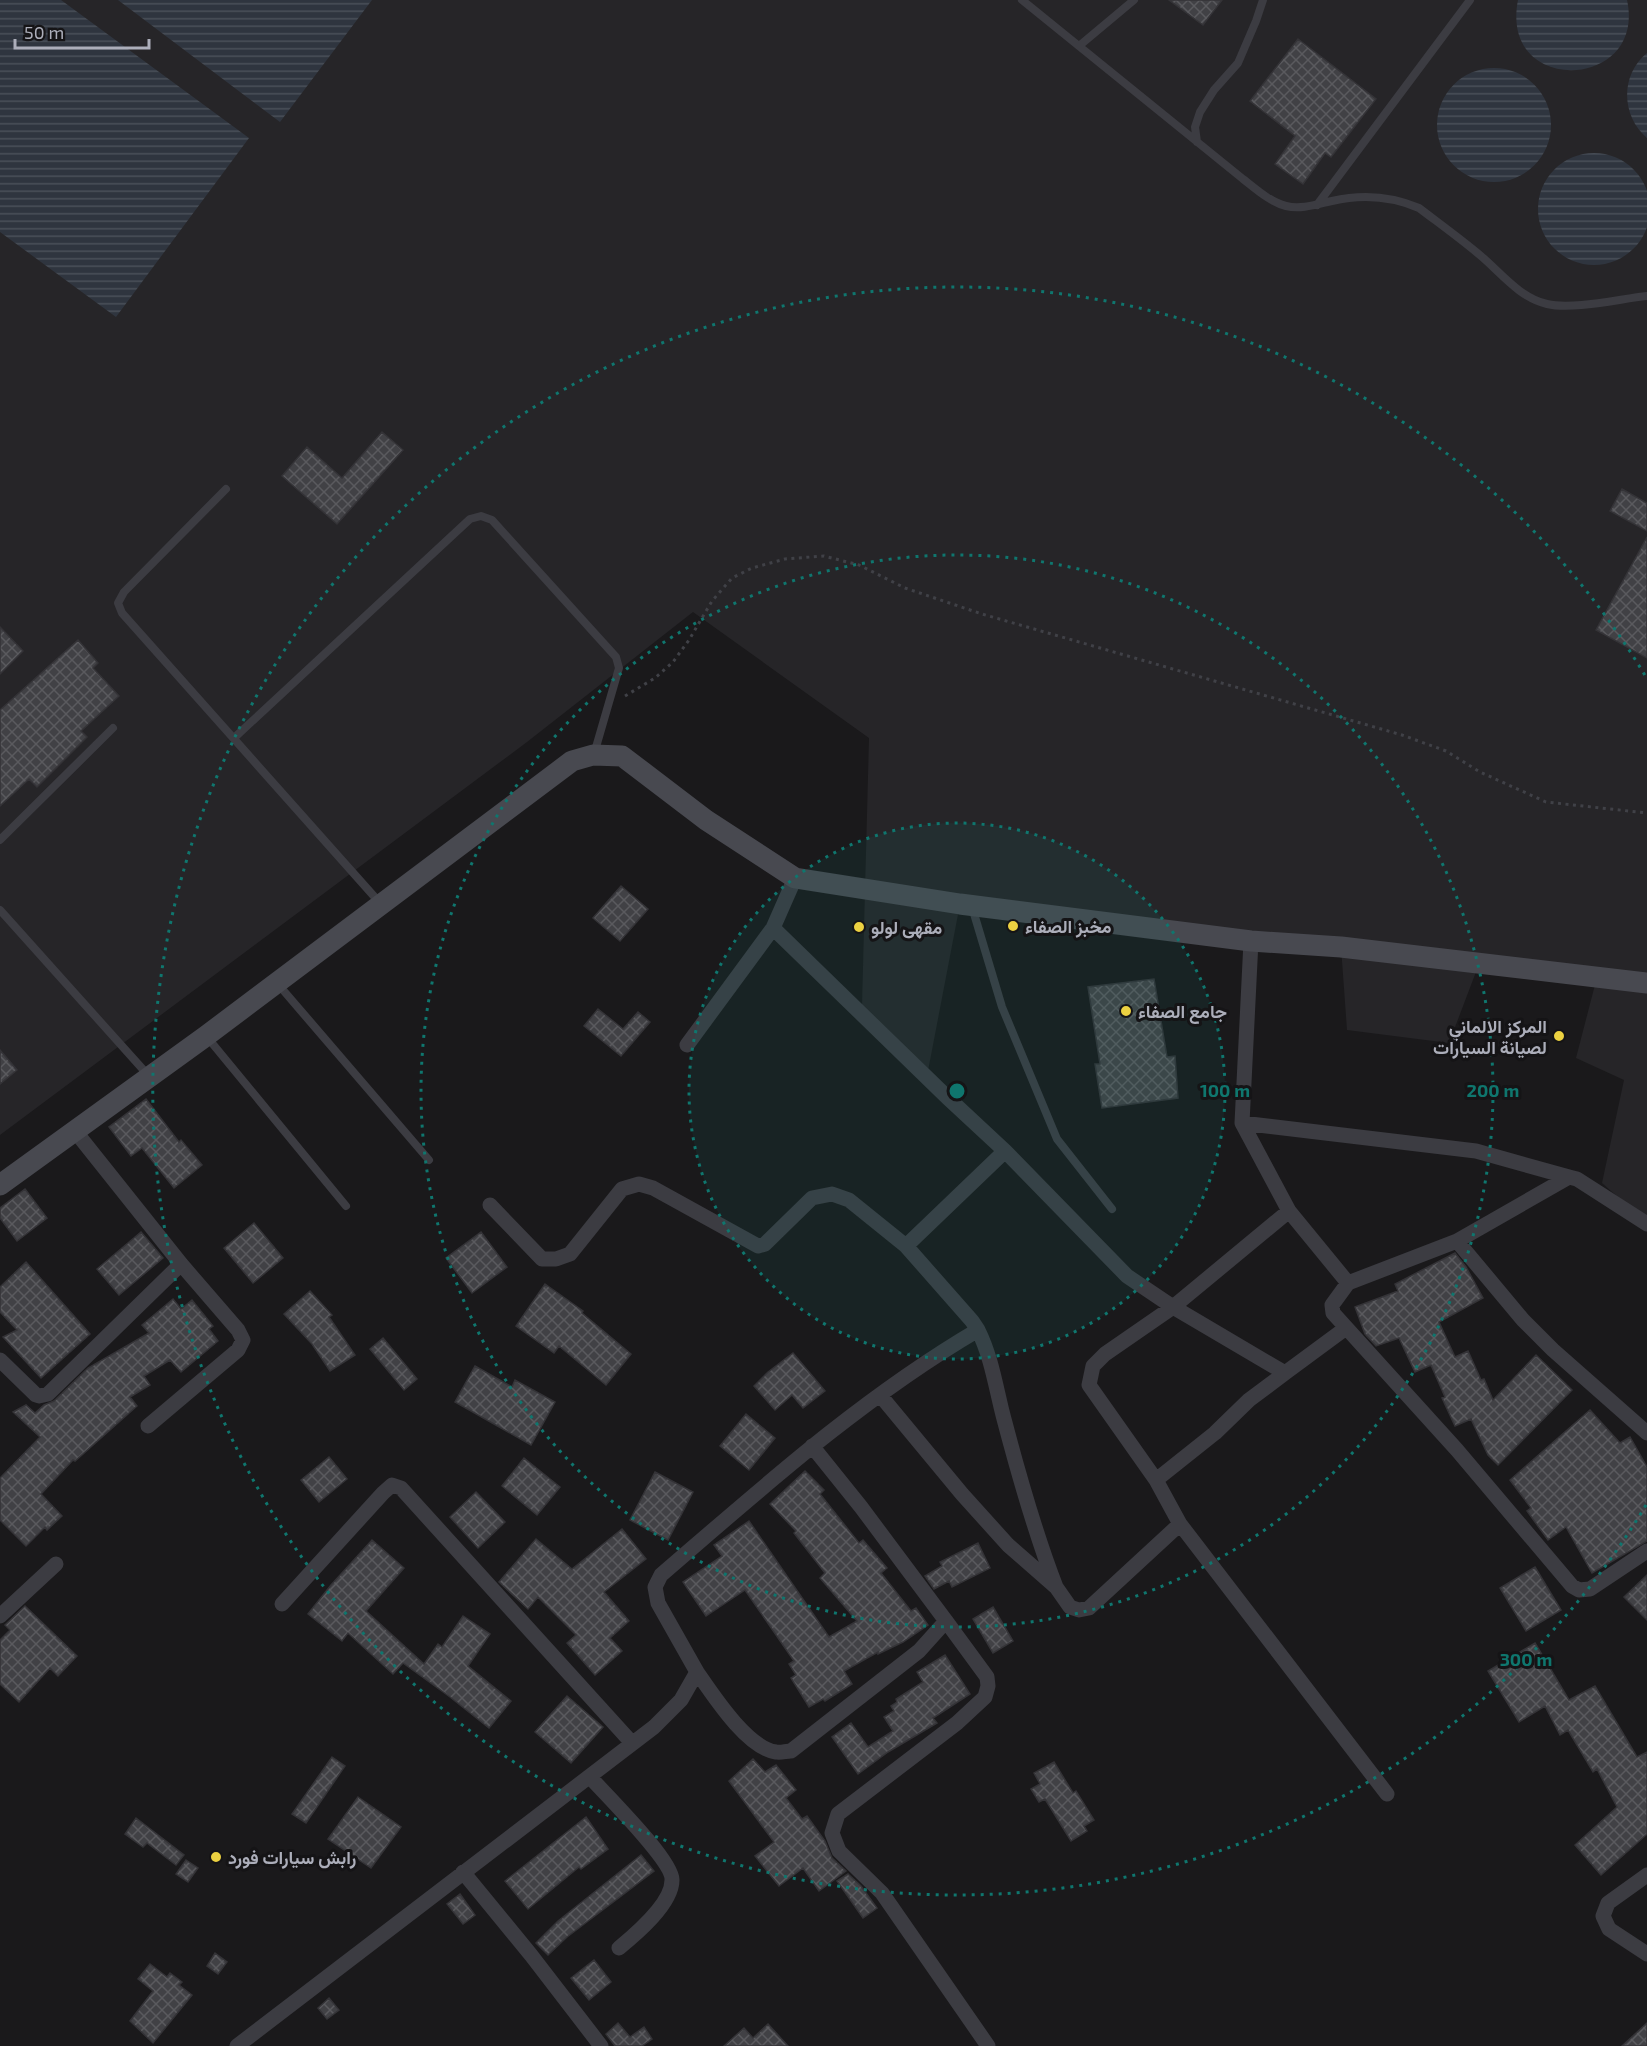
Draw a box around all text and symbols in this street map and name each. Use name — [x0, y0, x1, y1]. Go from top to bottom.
scale bar — [15, 12, 148, 50]
text: 50 m — [24, 21, 64, 43]
place label: مخبز الصفاء — [1025, 915, 1112, 938]
place label: مقهى لولو — [871, 916, 942, 939]
marker: مخبز الصفاء — [1006, 919, 1020, 933]
marker: مقهى لولو — [852, 920, 866, 934]
place label: جامع الصفاء — [1138, 1000, 1227, 1024]
marker: جامع الصفاء — [1119, 1004, 1133, 1018]
place label: المركز الالماني لصيانة السيارات — [1433, 1015, 1547, 1059]
marker: المركز الالماني لصيانة السيارات — [1552, 1029, 1566, 1043]
text: 100 m — [1200, 1079, 1250, 1101]
text: 200 m — [1467, 1079, 1519, 1101]
centre of rings — [947, 1081, 967, 1101]
text: 300 m — [1500, 1648, 1552, 1670]
place label: رابش سيارات فورد — [228, 1846, 356, 1869]
marker: رابش سيارات فورد — [209, 1850, 223, 1864]

